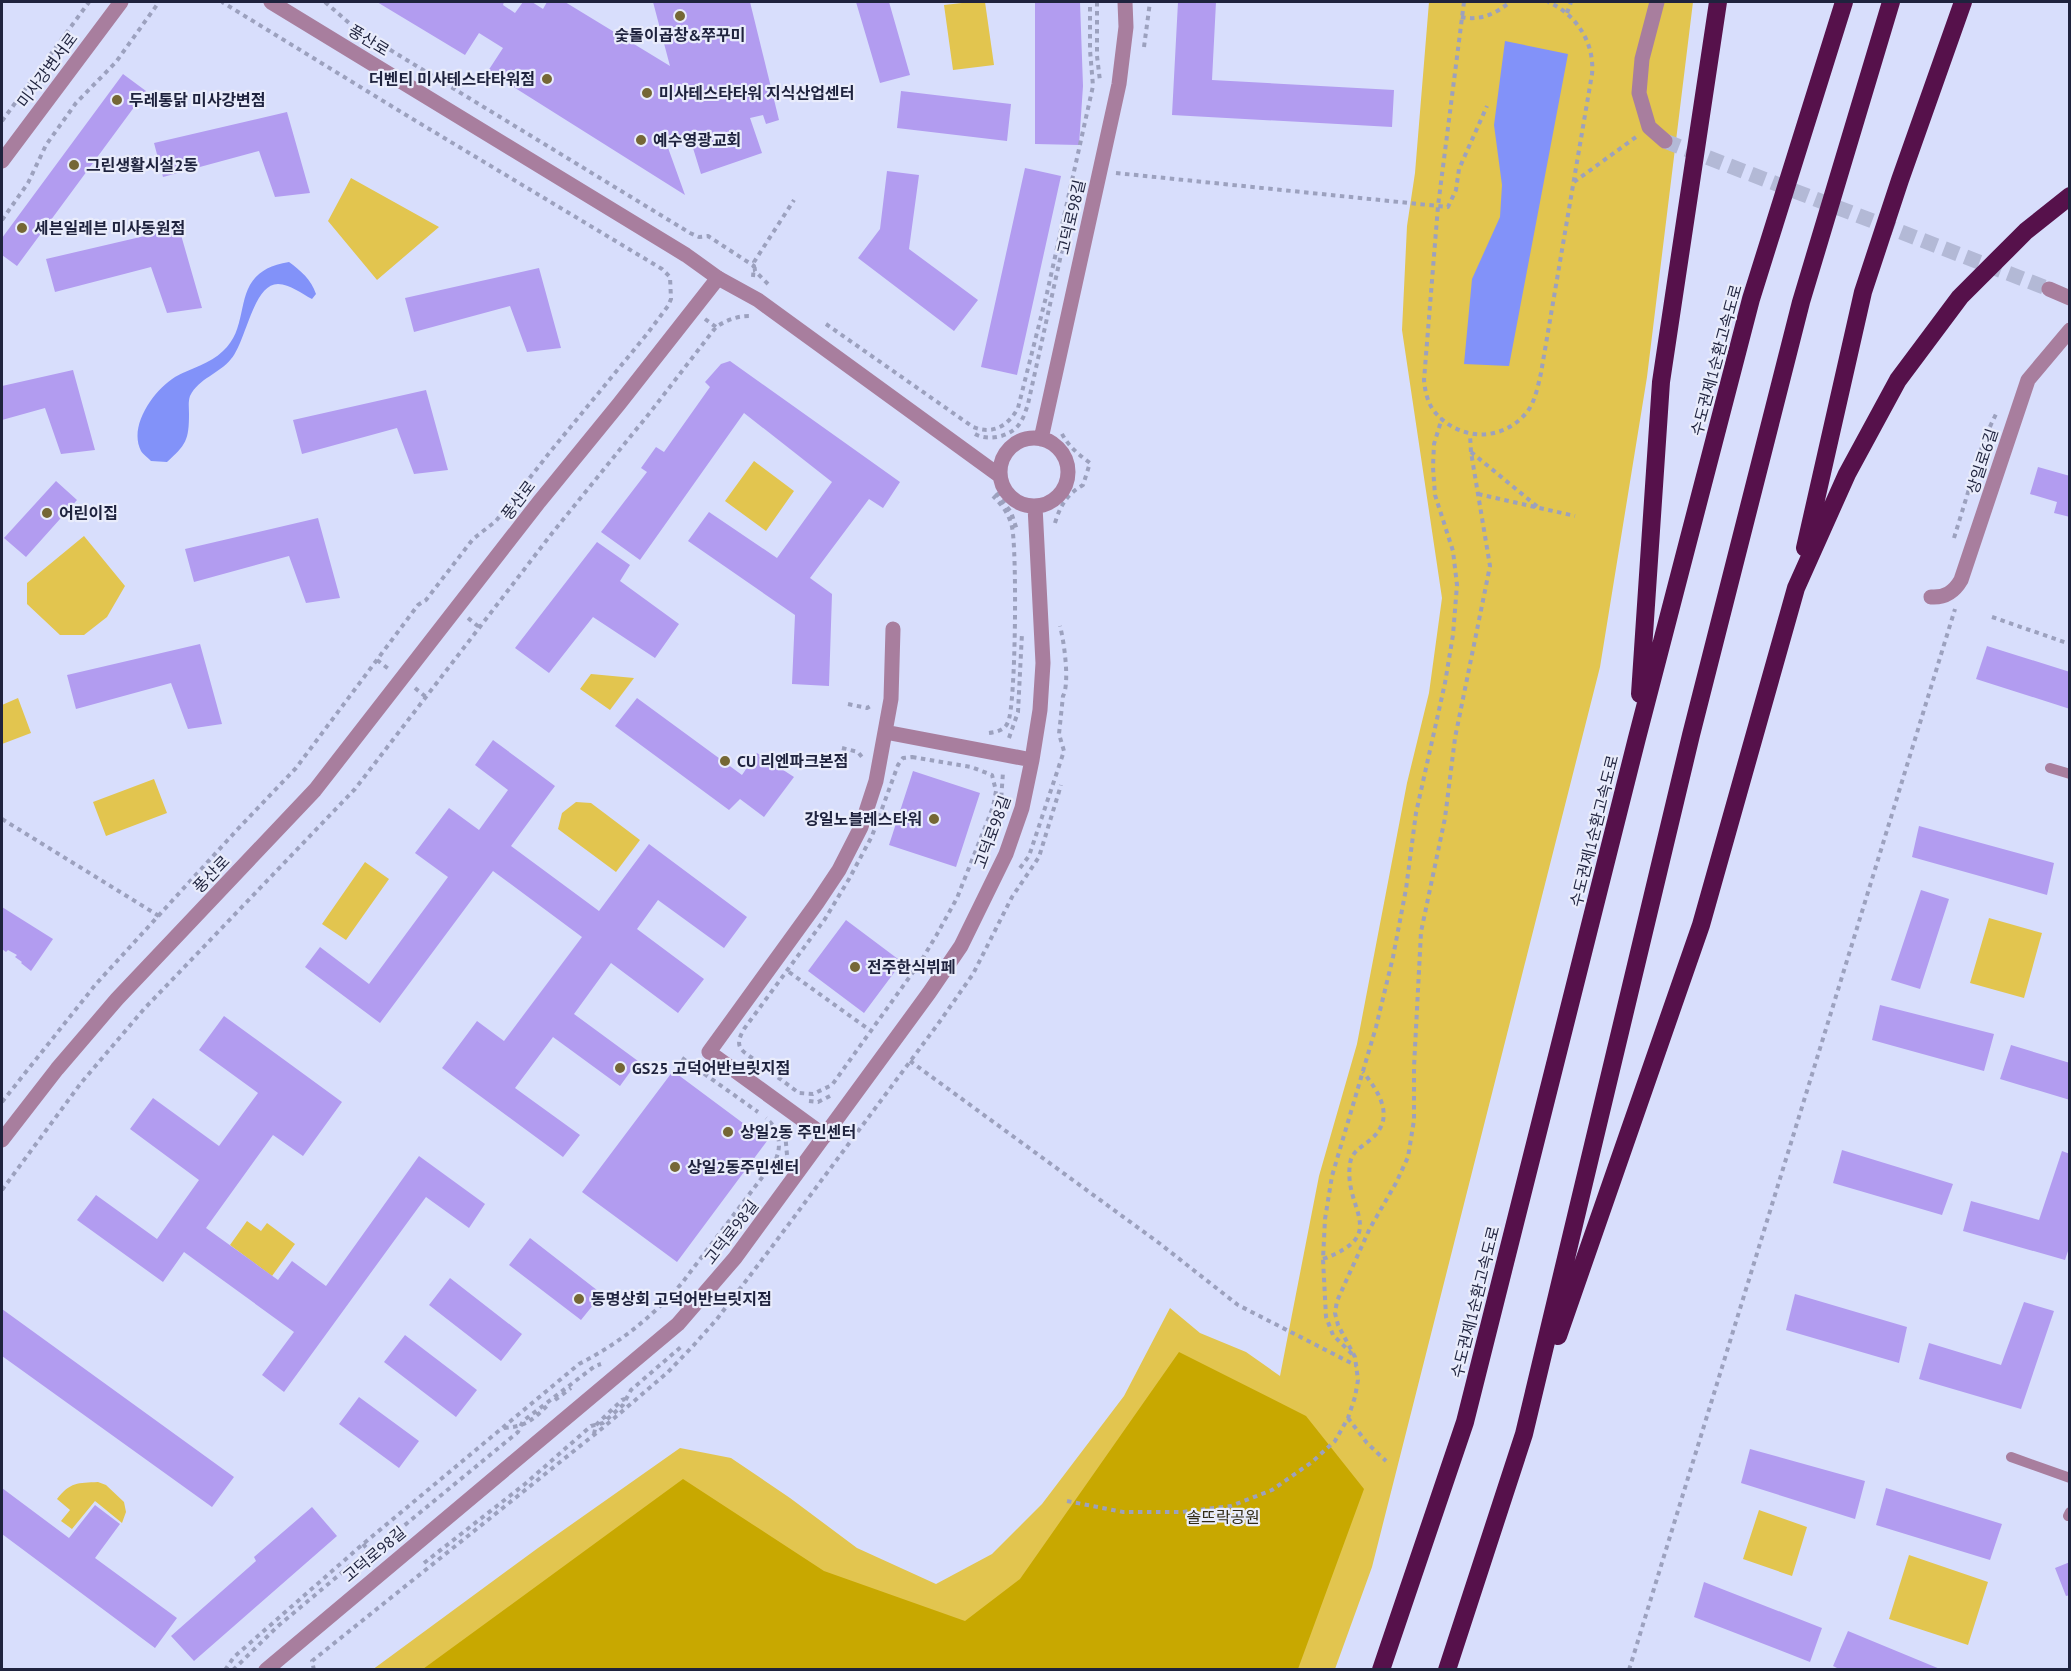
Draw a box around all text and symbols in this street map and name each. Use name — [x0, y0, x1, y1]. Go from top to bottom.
marker: 숯돌이곱창&쭈꾸미 — [673, 9, 687, 23]
street label: 풍산로 — [345, 20, 393, 60]
place label: 숯돌이곱창&쭈꾸미 — [615, 25, 745, 45]
street label: 미사강변서로 — [12, 28, 82, 111]
place label: 더벤티 미사테스타타워점 — [369, 69, 535, 89]
marker: 더벤티 미사테스타타워점 — [540, 72, 554, 86]
place label: 미사테스타타워 지식산업센터 — [659, 83, 854, 103]
marker: 미사테스타타워 지식산업센터 — [640, 86, 654, 100]
place label: 두레통닭 미사강변점 — [129, 90, 266, 110]
marker: 두레통닭 미사강변점 — [110, 93, 124, 107]
place label: 예수영광교회 — [653, 130, 741, 150]
marker: 예수영광교회 — [634, 133, 648, 147]
place label: 그린생활시설2동 — [86, 155, 198, 175]
marker: 그린생활시설2동 — [67, 158, 81, 172]
street label: 고덕로98길 — [1053, 178, 1089, 256]
place label: 세븐일레븐 미사동원점 — [34, 218, 185, 238]
marker: 세븐일레븐 미사동원점 — [15, 221, 29, 235]
street label: 수도권제1순환고속도로 — [1686, 282, 1746, 438]
street label: 상일로6길 — [1962, 426, 2002, 496]
street label: 풍산로 — [497, 476, 539, 524]
place label: 어린이집 — [59, 503, 118, 523]
marker: 어린이집 — [40, 506, 54, 520]
place label: CU 리엔파크본점 — [737, 751, 848, 771]
street label: 수도권제1순환고속도로 — [1565, 753, 1623, 909]
marker: CU 리엔파크본점 — [718, 754, 732, 768]
street label: 고덕로98길 — [970, 793, 1014, 871]
place label: 강일노블레스타워 — [804, 809, 922, 829]
marker: 강일노블레스타워 — [927, 812, 941, 826]
street label: 풍산로 — [188, 851, 234, 897]
place label: 전주한식뷔페 — [867, 957, 955, 977]
marker: 전주한식뷔페 — [848, 960, 862, 974]
place label: GS25 고덕어반브릿지점 — [632, 1058, 790, 1078]
marker: GS25 고덕어반브릿지점 — [613, 1061, 627, 1075]
place label: 상일2동 주민센터 — [740, 1122, 856, 1142]
marker: 상일2동 주민센터 — [721, 1125, 735, 1139]
place label: 상일2동주민센터 — [687, 1157, 799, 1177]
marker: 상일2동주민센터 — [668, 1160, 682, 1174]
street label: 고덕로98길 — [700, 1196, 762, 1268]
street label: 수도권제1순환고속도로 — [1446, 1224, 1504, 1380]
place label: 동명상회 고덕어반브릿지점 — [591, 1289, 772, 1309]
marker: 동명상회 고덕어반브릿지점 — [572, 1292, 586, 1306]
park label: 솔뜨락공원 — [1186, 1507, 1260, 1527]
street label: 고덕로98길 — [338, 1522, 410, 1586]

